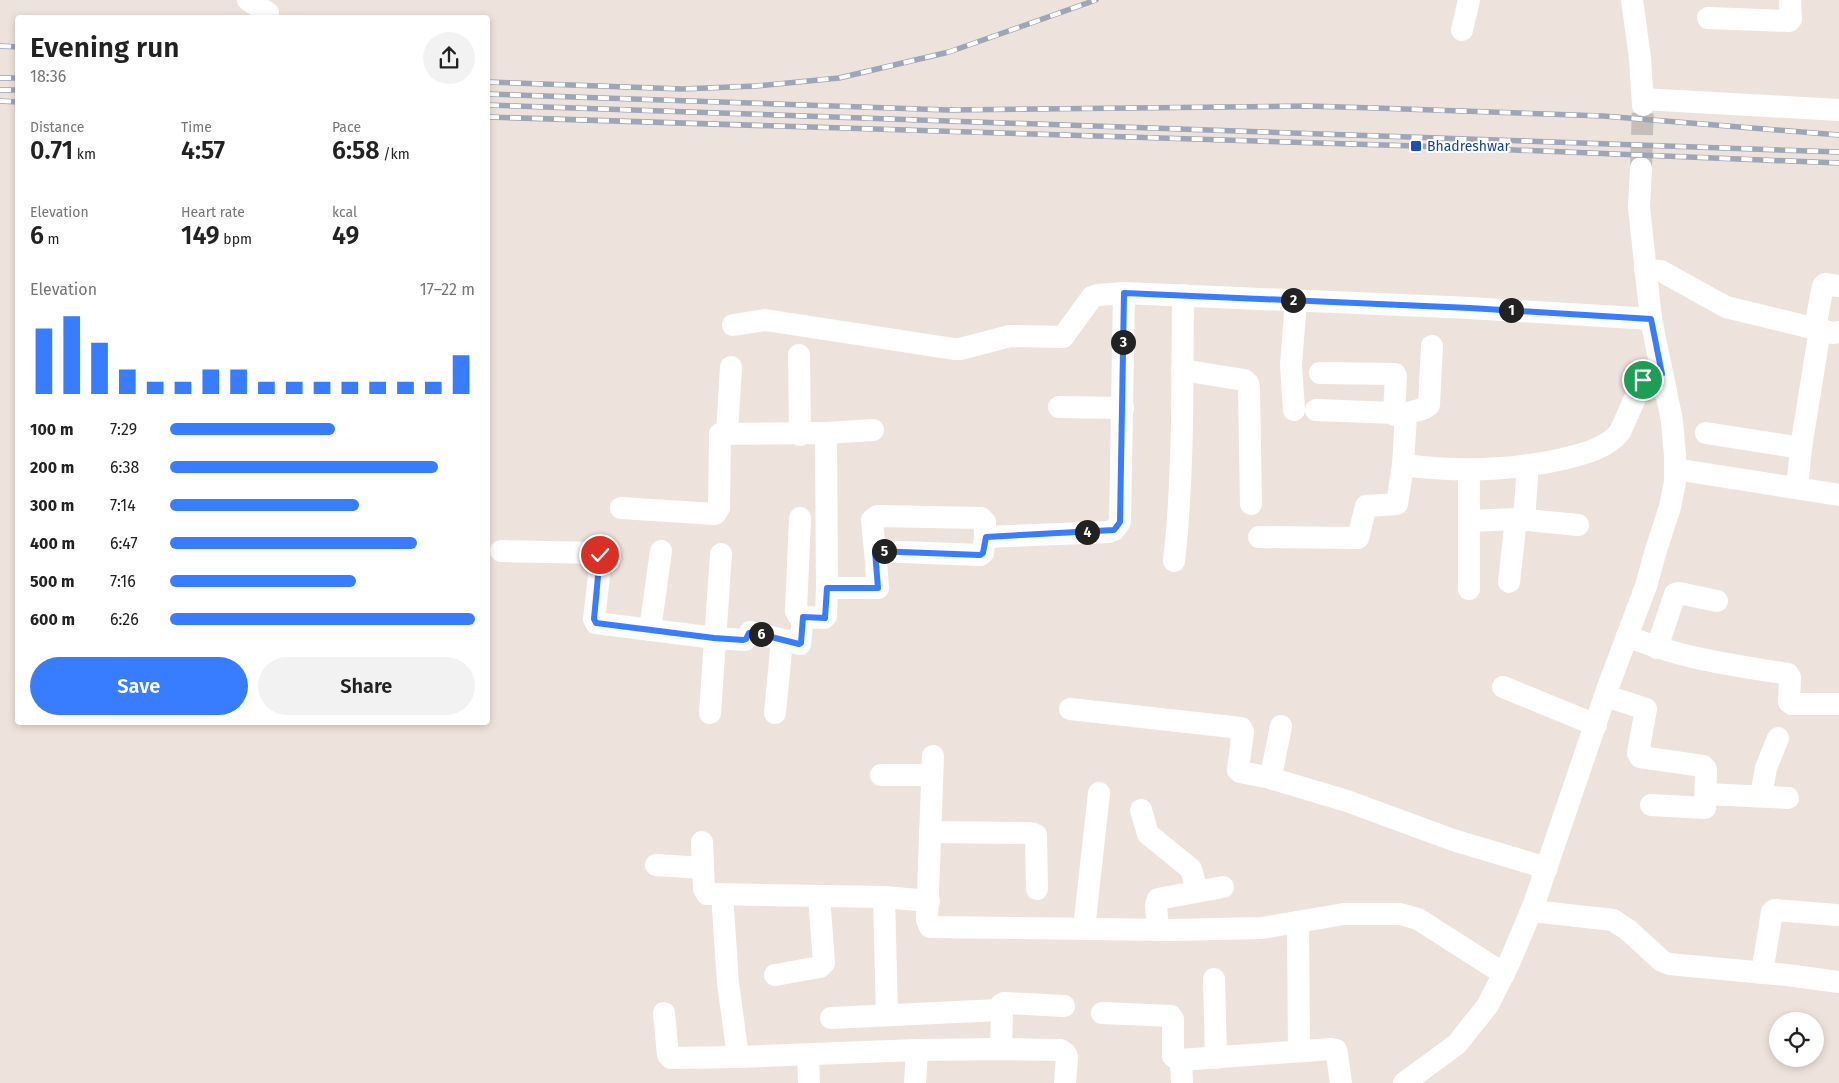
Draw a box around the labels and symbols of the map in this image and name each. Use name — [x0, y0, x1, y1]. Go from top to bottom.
place label: Bhadreshwar — [1427, 138, 1511, 155]
marker: Bhadreshwar — [1409, 139, 1423, 153]
pin: 2 — [1280, 288, 1306, 312]
pin: 1 — [1498, 298, 1524, 322]
pin: 3 — [1110, 330, 1136, 354]
pin — [1622, 359, 1664, 401]
pin: 4 — [1074, 520, 1100, 544]
pin — [579, 534, 621, 576]
pin: 5 — [872, 538, 896, 564]
pin: 6 — [748, 622, 774, 646]

